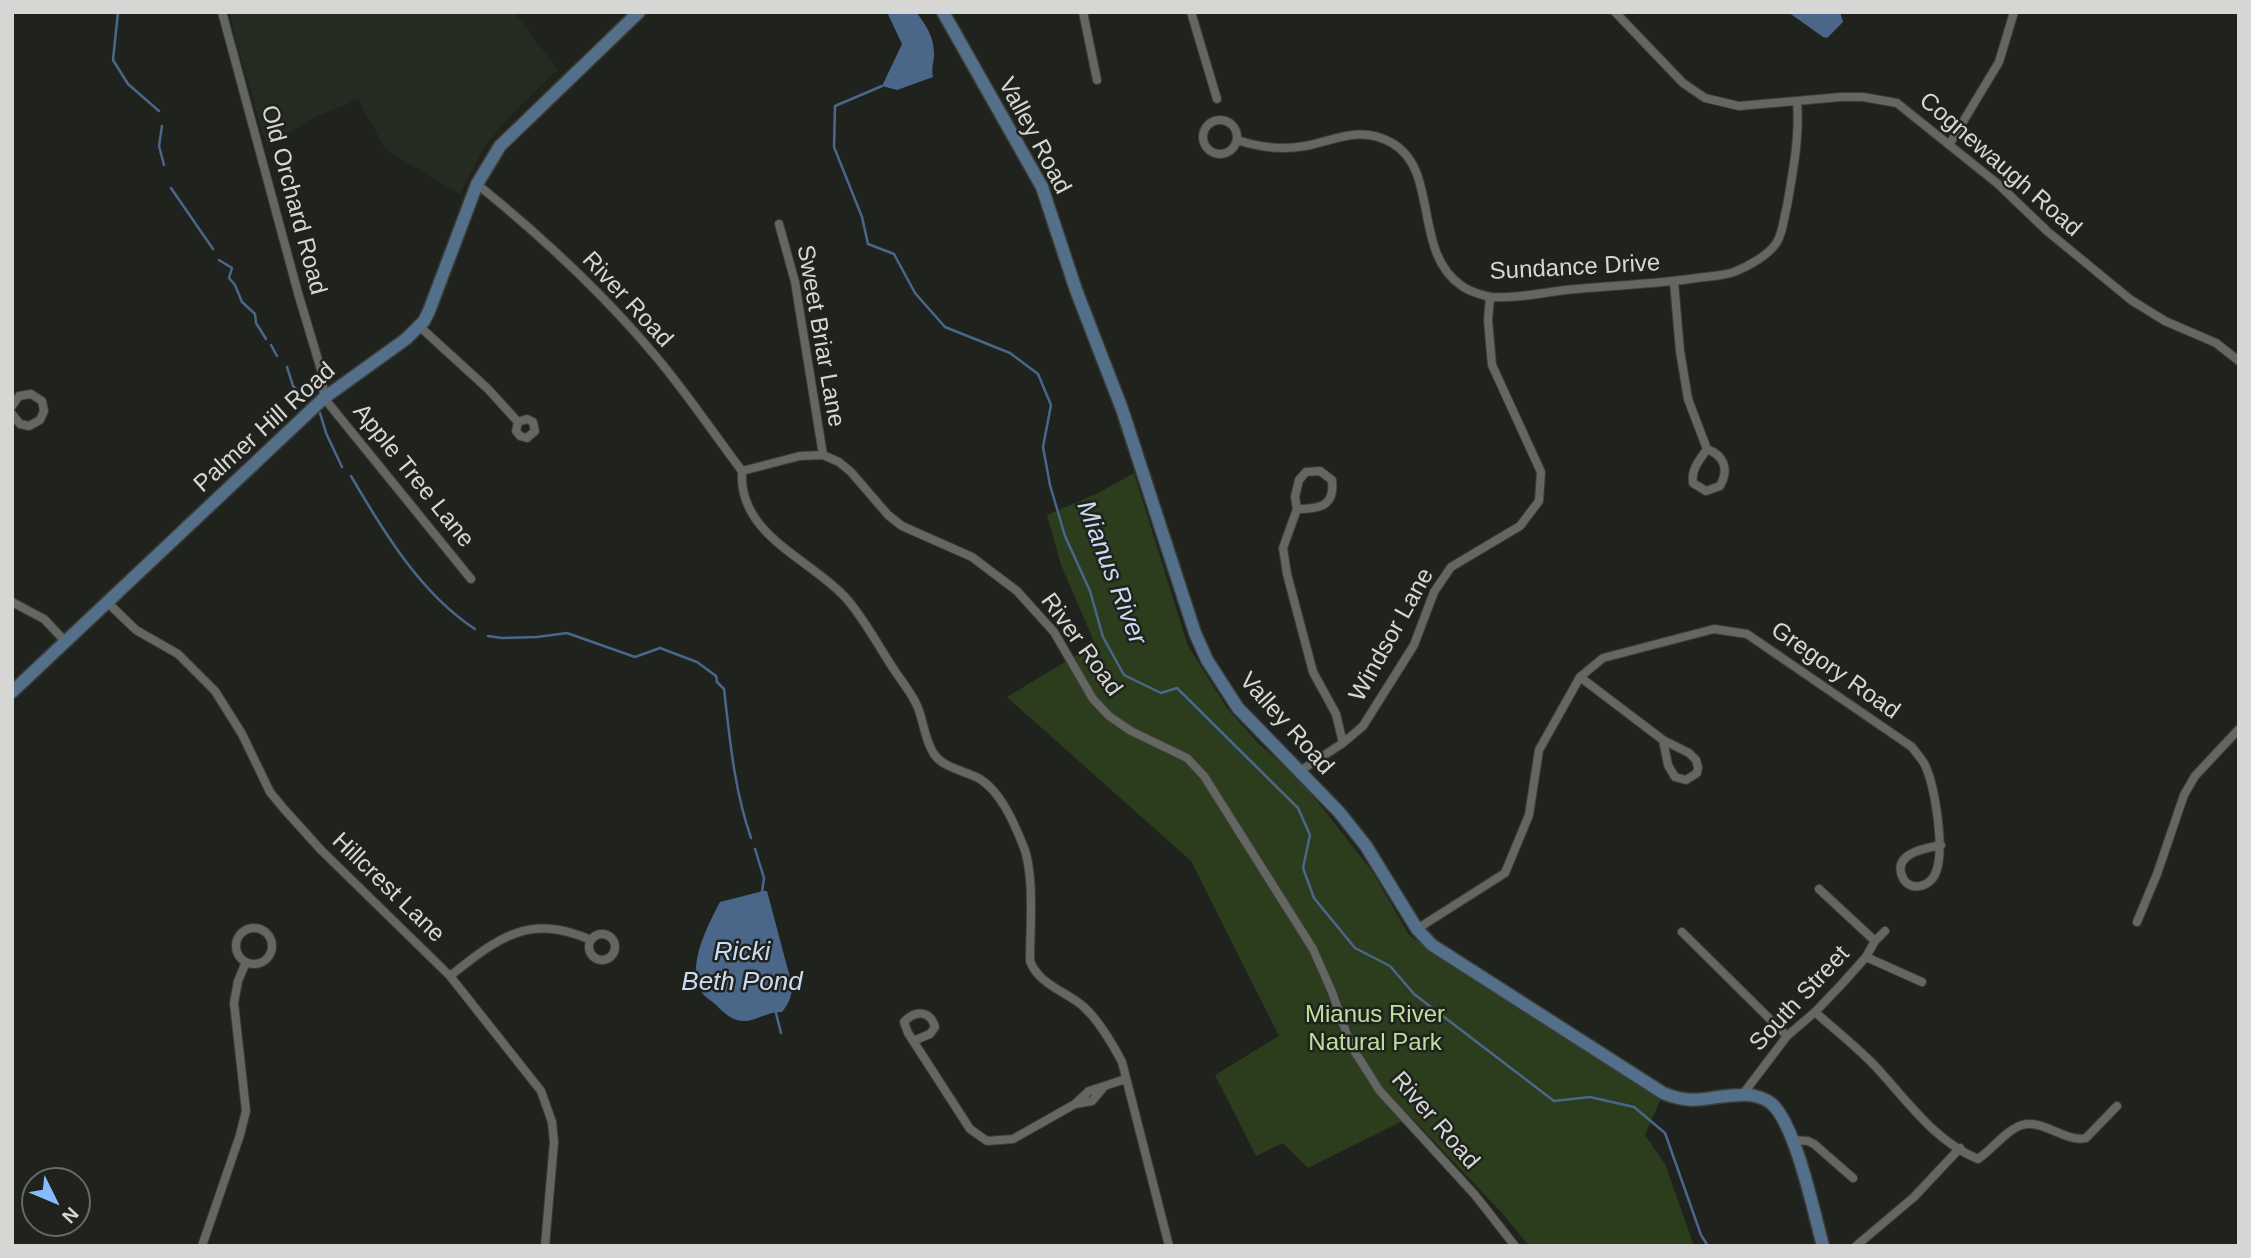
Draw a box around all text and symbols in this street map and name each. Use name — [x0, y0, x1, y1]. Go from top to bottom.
street label: Valley Road — [991, 73, 1077, 199]
street label: Cognewaugh Road — [1913, 87, 2087, 243]
street label: Old Orchard Road — [254, 102, 332, 298]
street label: Sweet Briar Lane — [790, 243, 850, 429]
street label: River Road — [576, 246, 678, 354]
street label: Sundance Drive — [1489, 249, 1661, 287]
street label: Palmer Hill Road — [188, 357, 342, 499]
street label: Apple Tree Lane — [346, 398, 480, 554]
water label: Mianus River — [1069, 497, 1153, 649]
street label: Windsor Lane — [1344, 563, 1440, 707]
street label: River Road — [1034, 588, 1128, 702]
street label: Gregory Road — [1765, 616, 1905, 726]
street label: Valley Road — [1233, 667, 1339, 781]
street label: Hillcrest Lane — [326, 827, 450, 949]
water label: Ricki Beth Pond — [681, 937, 803, 998]
street label: South Street — [1744, 940, 1856, 1058]
park label: Mianus River Natural Park — [1305, 1001, 1445, 1057]
street label: River Road — [1385, 1066, 1485, 1176]
north arrow — [21, 1167, 91, 1237]
text: N — [58, 1203, 83, 1227]

